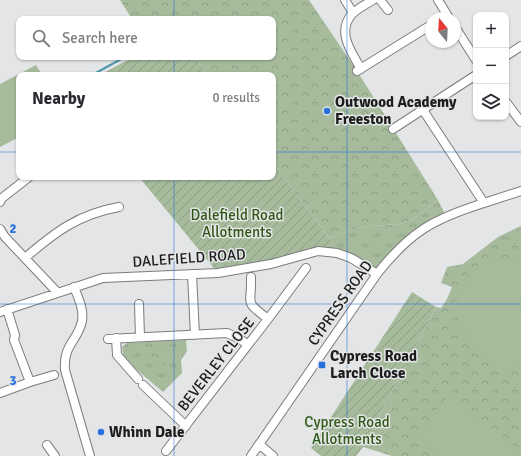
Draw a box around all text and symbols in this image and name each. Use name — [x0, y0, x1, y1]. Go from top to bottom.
north arrow — [425, 12, 461, 48]
map controls — [473, 12, 509, 120]
button: + — [473, 12, 509, 48]
search box — [16, 16, 276, 60]
icon: search — [30, 27, 52, 49]
text: Search here — [62, 29, 138, 47]
button: − — [473, 48, 509, 84]
button: layers — [473, 84, 509, 120]
text: Nearby — [32, 88, 85, 109]
text: 0 results — [212, 90, 260, 106]
place label: Outwood Academy Freeston — [335, 93, 457, 128]
marker: Outwood Academy Freeston — [322, 106, 332, 116]
park label: Dalefield Road Allotments — [191, 206, 283, 241]
text: 2 — [9, 221, 17, 237]
street label: DALEFIELD ROAD — [132, 245, 246, 271]
street label: CYPRESS ROAD — [304, 257, 376, 349]
street label: BEVERLEY CLOSE — [174, 314, 258, 414]
place label: Cypress Road Larch Close — [330, 347, 417, 382]
marker: Cypress Road Larch Close — [317, 360, 327, 370]
text: 3 — [9, 373, 17, 389]
park label: Cypress Road Allotments — [304, 413, 390, 448]
place label: Whinn Dale — [109, 423, 184, 441]
marker: Whinn Dale — [96, 427, 106, 437]

